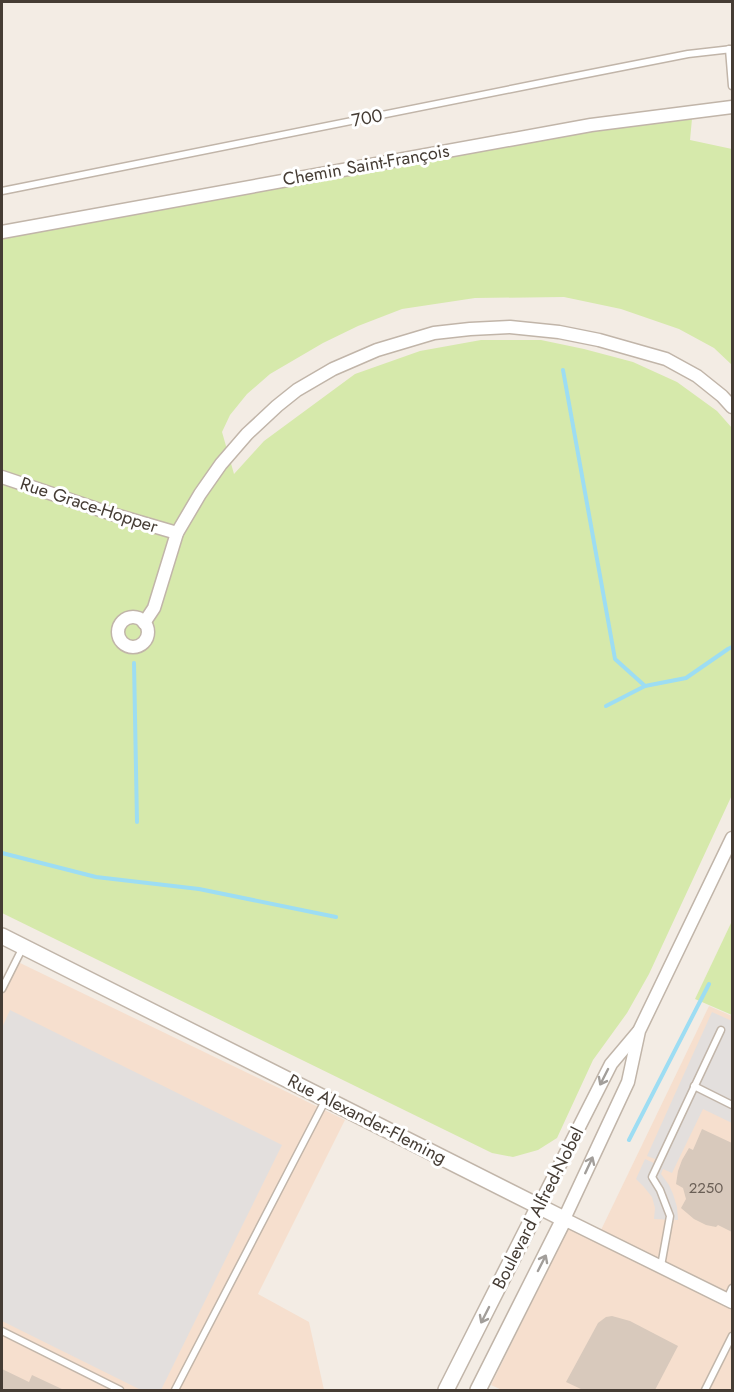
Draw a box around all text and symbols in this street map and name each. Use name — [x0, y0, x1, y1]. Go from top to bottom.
street label: 700 — [349, 102, 385, 134]
street label: Chemin Saint-François — [281, 138, 451, 192]
street label: Rue Grace-Hopper — [17, 470, 162, 540]
street label: Rue Alexander-Fleming — [283, 1068, 451, 1170]
one-way arrow — [598, 1068, 609, 1086]
street label: Boulevard Alfred-Nobel — [486, 1122, 590, 1294]
one-way arrow — [583, 1157, 595, 1175]
house number: 2250 — [689, 1177, 723, 1199]
one-way arrow — [536, 1255, 548, 1272]
one-way arrow — [478, 1305, 490, 1323]

